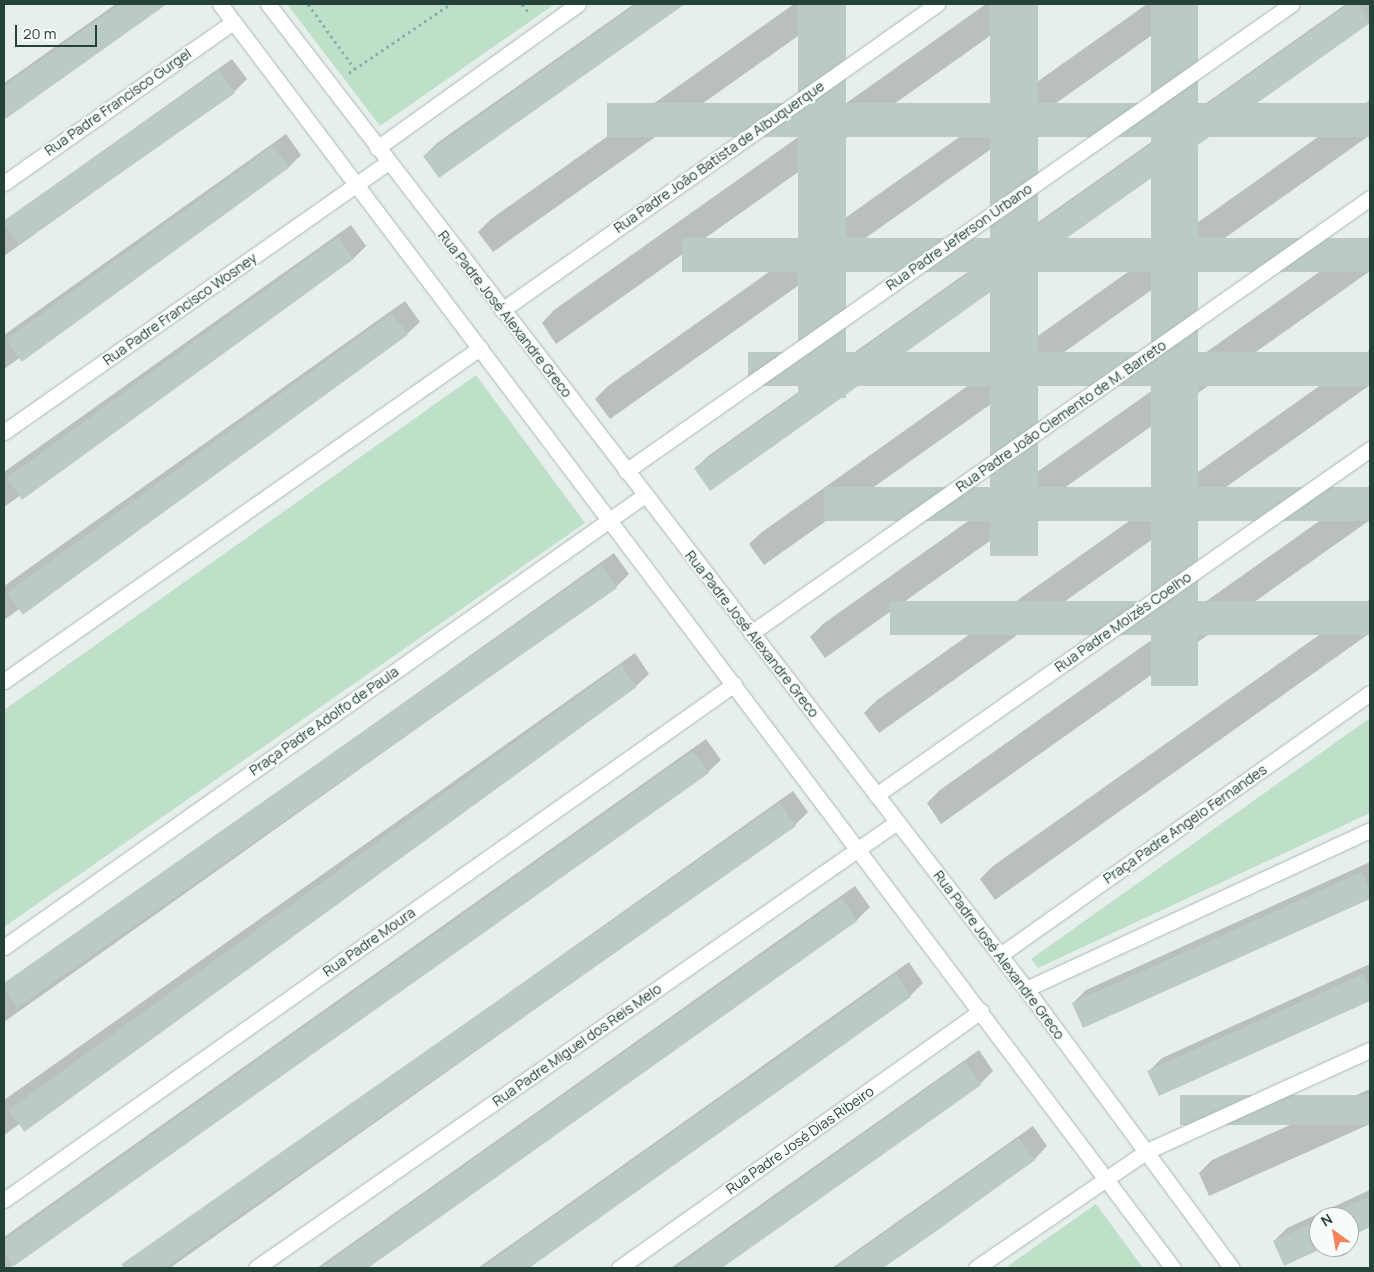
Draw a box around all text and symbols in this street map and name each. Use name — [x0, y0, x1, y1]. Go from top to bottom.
scale bar — [18, 15, 100, 47]
text: 20 m — [23, 23, 56, 44]
street label: Rua Padre Francisco Gurgel — [41, 45, 195, 159]
street label: Rua Padre João Batista de Albuquerque — [611, 78, 827, 236]
street label: Rua Padre Jeferson Urbano — [883, 180, 1035, 294]
street label: Rua Padre José Alexandre Greco — [435, 227, 575, 401]
street label: Rua Padre Francisco Wosney — [100, 249, 260, 369]
street label: Rua Padre João Clemento de M. Barreto — [953, 337, 1169, 495]
street label: Rua Padre José Alexandre Greco — [682, 547, 822, 721]
street label: Rua Padre Moizés Coelho — [1052, 568, 1194, 676]
street label: Praça Padre Adolfo de Paula — [246, 663, 402, 779]
street label: Praça Padre Angelo Fernandes — [1100, 761, 1270, 887]
street label: Rua Padre José Alexandre Greco — [930, 867, 1068, 1043]
street label: Rua Padre Moura — [320, 904, 418, 980]
street label: Rua Padre Miguel dos Reis Melo — [489, 980, 665, 1110]
street label: Rua Padre José Dias Ribeiro — [723, 1083, 877, 1197]
north arrow — [1309, 1207, 1359, 1257]
text: N — [1317, 1209, 1336, 1230]

